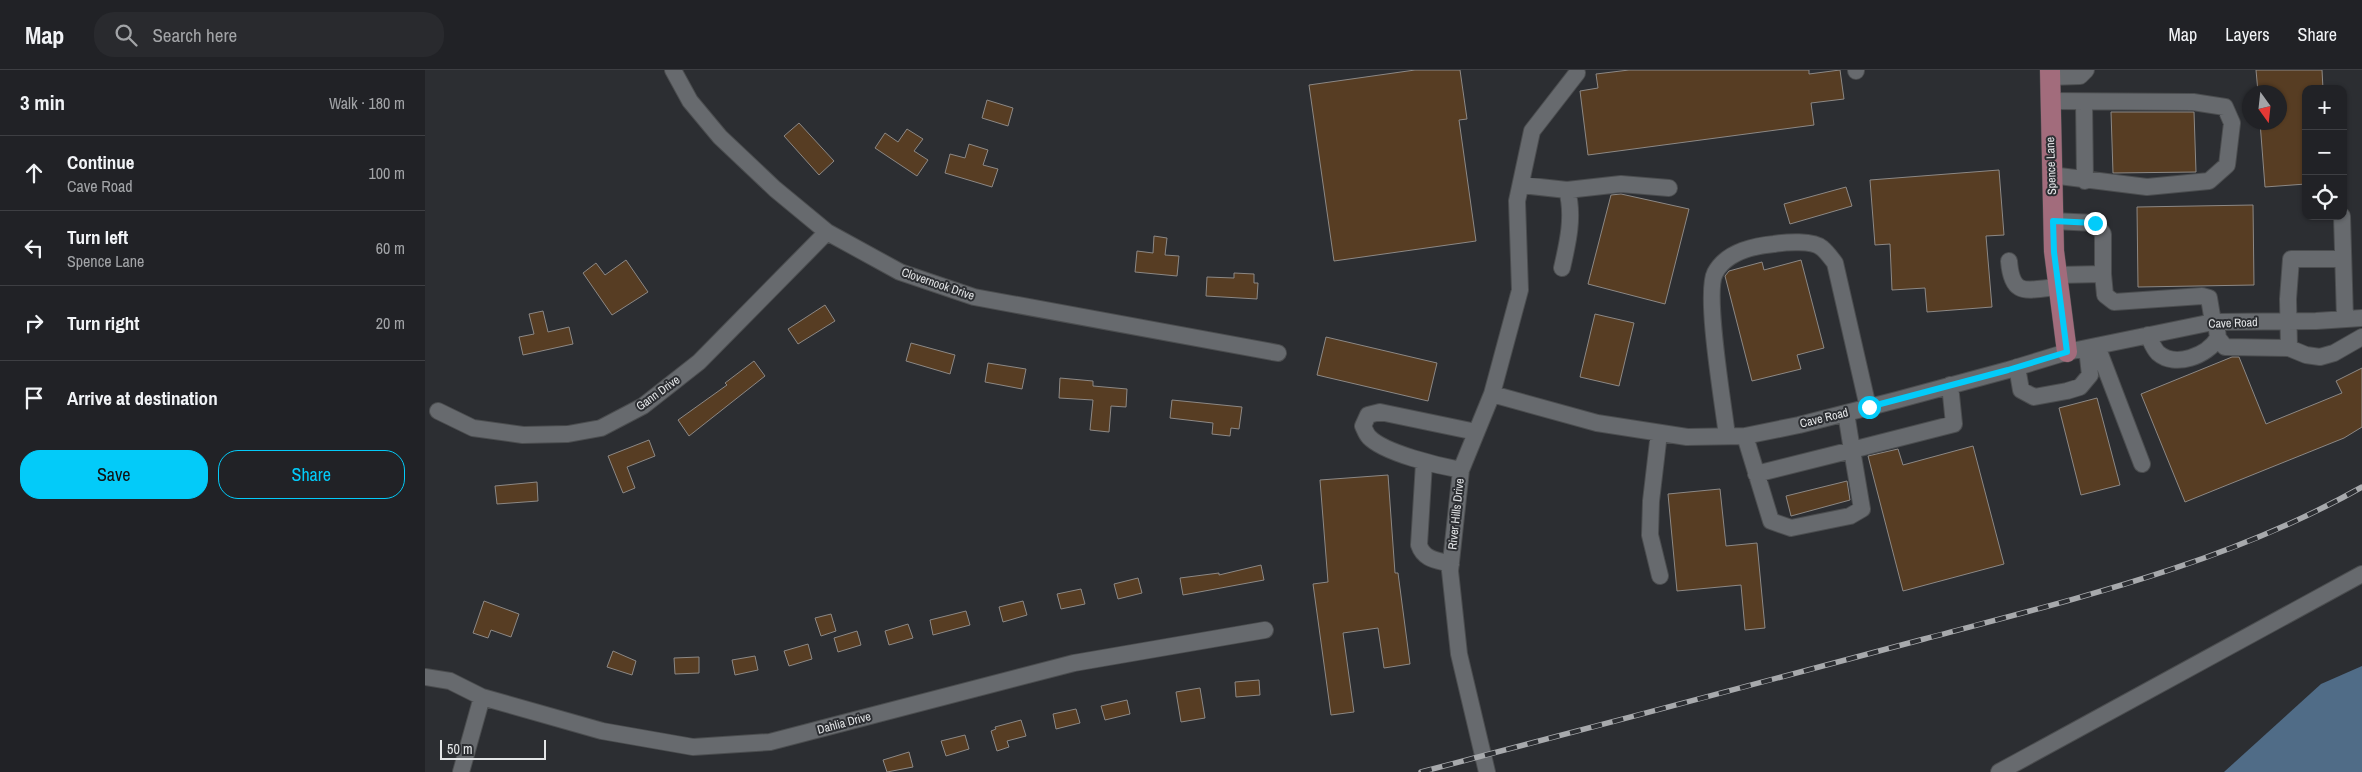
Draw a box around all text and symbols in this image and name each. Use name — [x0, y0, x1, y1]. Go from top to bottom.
search box — [94, 12, 444, 57]
text: Map — [25, 19, 64, 51]
icon: search — [112, 21, 140, 49]
text: Search here — [152, 22, 237, 48]
text: Map — [2169, 22, 2197, 47]
text: Layers — [2225, 22, 2270, 47]
text: Share — [2298, 22, 2337, 47]
north arrow — [2242, 85, 2287, 130]
map controls — [2302, 85, 2347, 220]
button: + — [2302, 85, 2347, 130]
text: 3 min — [20, 88, 65, 117]
text: Walk · 180 m — [329, 92, 405, 114]
button: − — [2302, 130, 2347, 175]
street label: Spence Lane — [2042, 137, 2060, 195]
text: Continue — [67, 149, 135, 175]
icon: ahead — [20, 159, 48, 187]
text: 100 m — [369, 162, 405, 184]
text: Cave Road — [67, 175, 133, 197]
button: locate — [2302, 175, 2347, 220]
route end — [2084, 212, 2107, 235]
text: Turn left — [67, 224, 128, 250]
icon: left — [20, 234, 48, 262]
text: 60 m — [376, 237, 405, 259]
text: Spence Lane — [67, 250, 144, 272]
street label: Clovernook Drive — [899, 264, 977, 304]
icon: right — [20, 309, 48, 337]
text: Turn right — [67, 310, 139, 336]
text: 20 m — [376, 312, 405, 334]
street label: Cave Road — [2208, 314, 2258, 332]
street label: Gann Drive — [633, 372, 683, 414]
icon: arrive — [20, 384, 48, 412]
text: Arrive at destination — [67, 385, 218, 411]
route start — [1858, 396, 1881, 419]
street label: Cave Road — [1798, 404, 1850, 432]
button: Save — [20, 450, 208, 499]
button: Share — [218, 450, 405, 499]
street label: River Hills Drive — [1444, 478, 1468, 550]
street label: Dahlia Drive — [816, 708, 872, 738]
scale bar — [440, 737, 546, 760]
text: 50 m — [447, 740, 473, 758]

